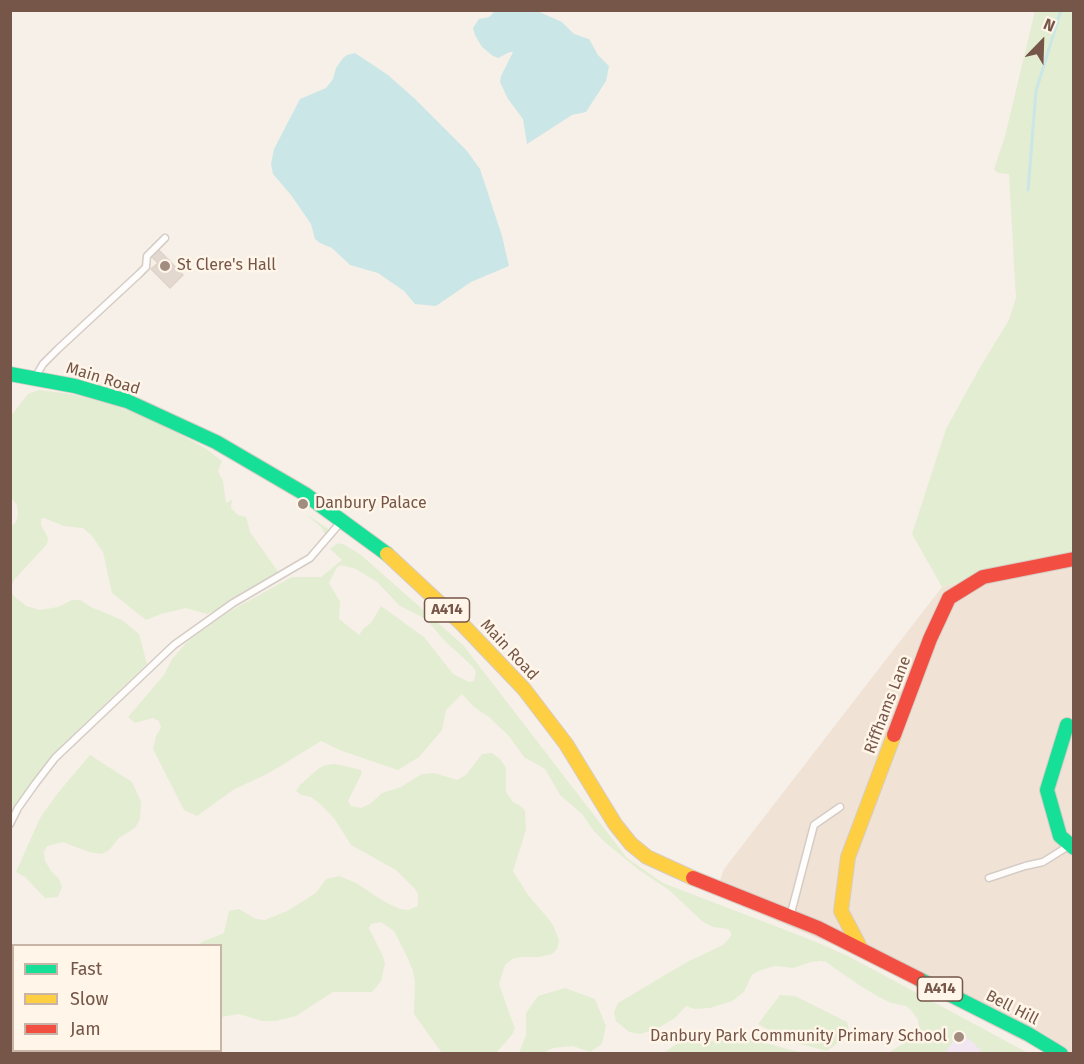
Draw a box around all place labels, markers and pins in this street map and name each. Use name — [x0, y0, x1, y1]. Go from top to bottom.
place label: St Clere's Hall — [177, 256, 276, 276]
marker: St Clere's Hall — [158, 259, 172, 273]
place label: Danbury Palace — [315, 494, 427, 514]
marker: Danbury Palace — [296, 497, 310, 511]
place label: Danbury Park Community Primary School — [650, 1027, 947, 1047]
marker: Danbury Park Community Primary School — [952, 1030, 966, 1044]

